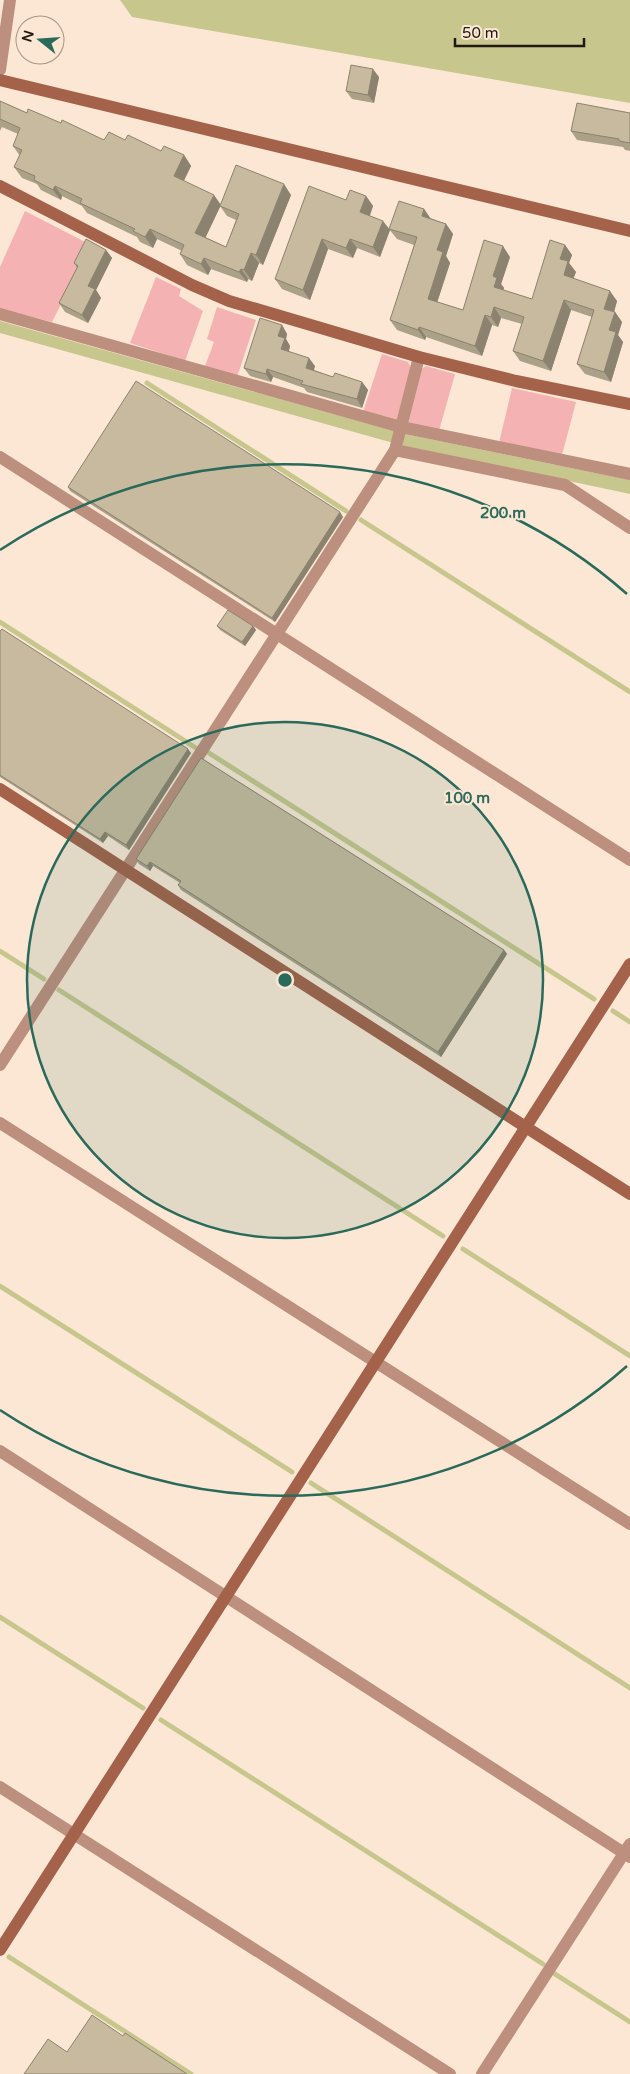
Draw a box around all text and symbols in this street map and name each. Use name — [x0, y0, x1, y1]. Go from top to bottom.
north arrow — [15, 15, 65, 65]
scale bar — [455, 15, 584, 47]
text: 50 m — [462, 24, 499, 42]
text: N — [18, 28, 38, 44]
text: 200 m — [480, 504, 526, 522]
text: 100 m — [444, 789, 490, 807]
centre of rings — [276, 971, 294, 989]

